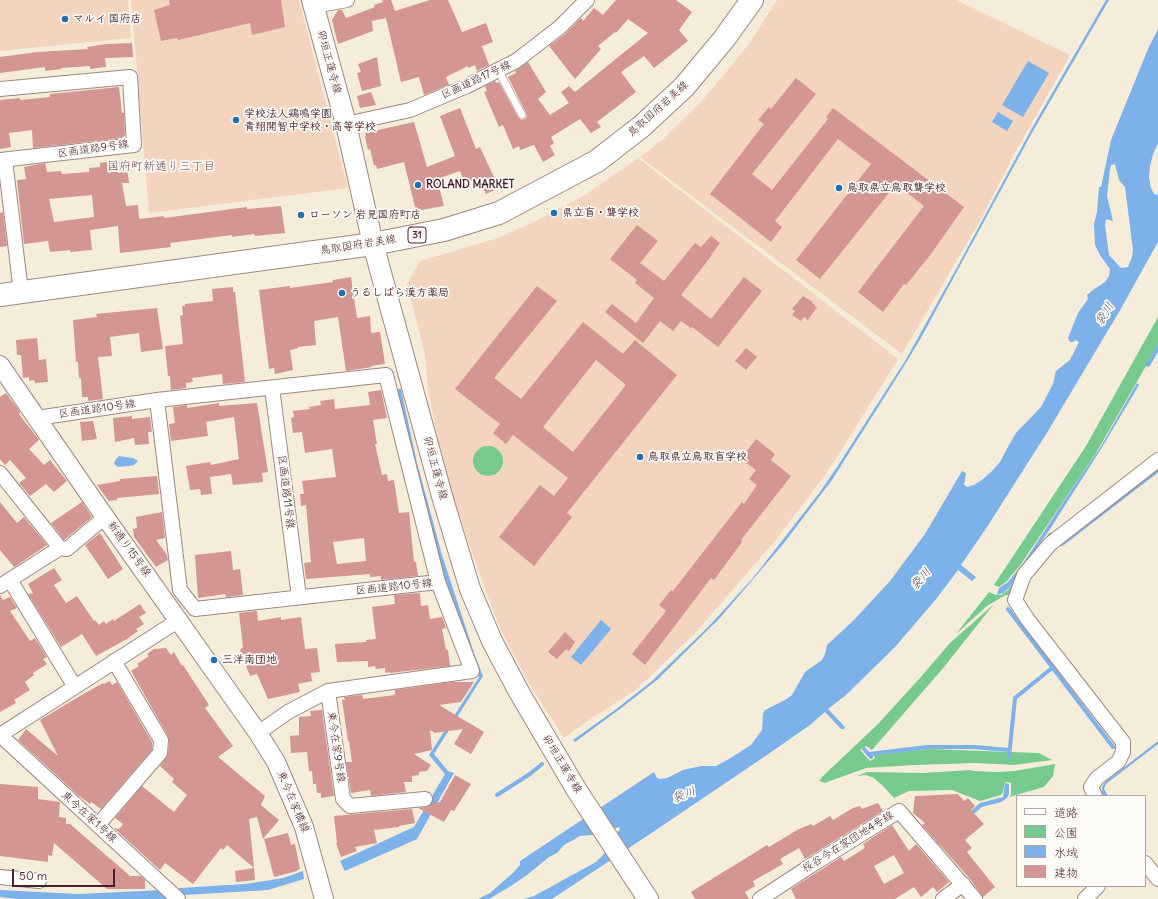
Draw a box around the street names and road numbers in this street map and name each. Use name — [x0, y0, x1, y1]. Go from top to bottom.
street label: 卯垣正蓮寺線 — [314, 28, 344, 96]
street label: 区画道路17号線 — [439, 58, 513, 102]
street label: 鳥取国府岩美線 — [625, 78, 691, 140]
street label: 区画道路9号線 — [56, 137, 130, 161]
road number: 31 — [408, 227, 426, 243]
street label: 鳥取国府岩美線 — [319, 232, 397, 258]
street label: 区画道路10号線 — [58, 397, 136, 421]
street label: 卯垣正蓮寺線 — [420, 434, 450, 502]
street label: 区画道路11号線 — [275, 454, 297, 530]
street label: 新通り15号線 — [104, 519, 154, 579]
street label: 区画道路10号線 — [355, 576, 433, 598]
street label: 東今在家9号線 — [324, 710, 348, 784]
street label: 卯垣正蓮寺線 — [539, 732, 585, 796]
street label: 東今在家橋線 — [274, 769, 312, 835]
street label: 東今在家1号線 — [58, 789, 120, 845]
street label: 桜谷今在家団地4号線 — [800, 808, 896, 876]

